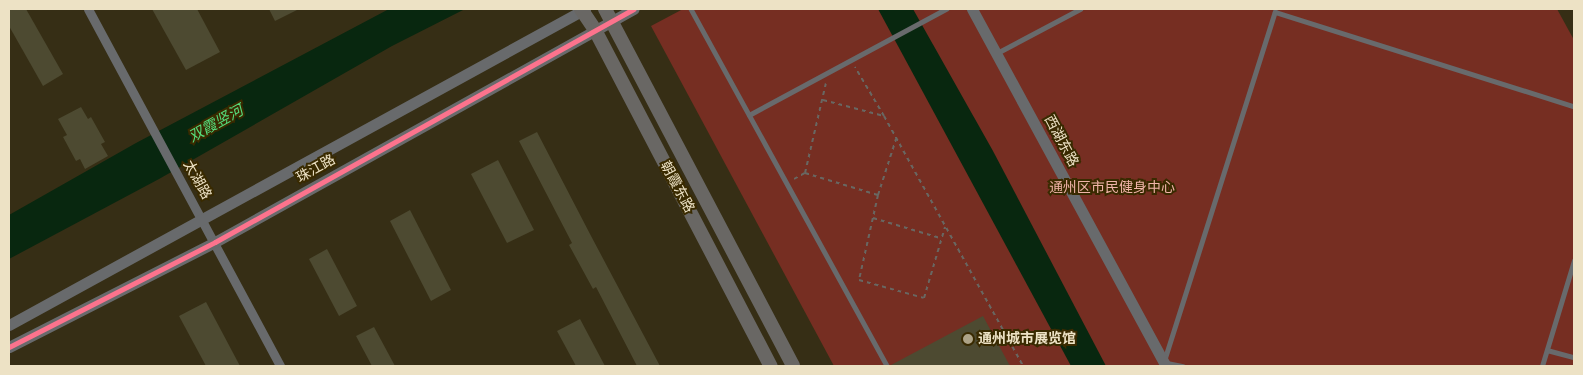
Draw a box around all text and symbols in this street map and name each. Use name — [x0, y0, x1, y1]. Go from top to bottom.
water label: 双霞竖河 — [185, 102, 247, 146]
street label: 西湖东路 — [1040, 112, 1082, 170]
street label: 珠江路 — [294, 151, 338, 187]
street label: 太湖路 — [179, 158, 215, 202]
street label: 朝霞东路 — [656, 158, 698, 216]
park label: 通州区市民健身中心 — [1049, 180, 1175, 196]
place label: 通州城市展览馆 — [978, 331, 1076, 347]
marker: 通州城市展览馆 — [962, 333, 974, 345]

